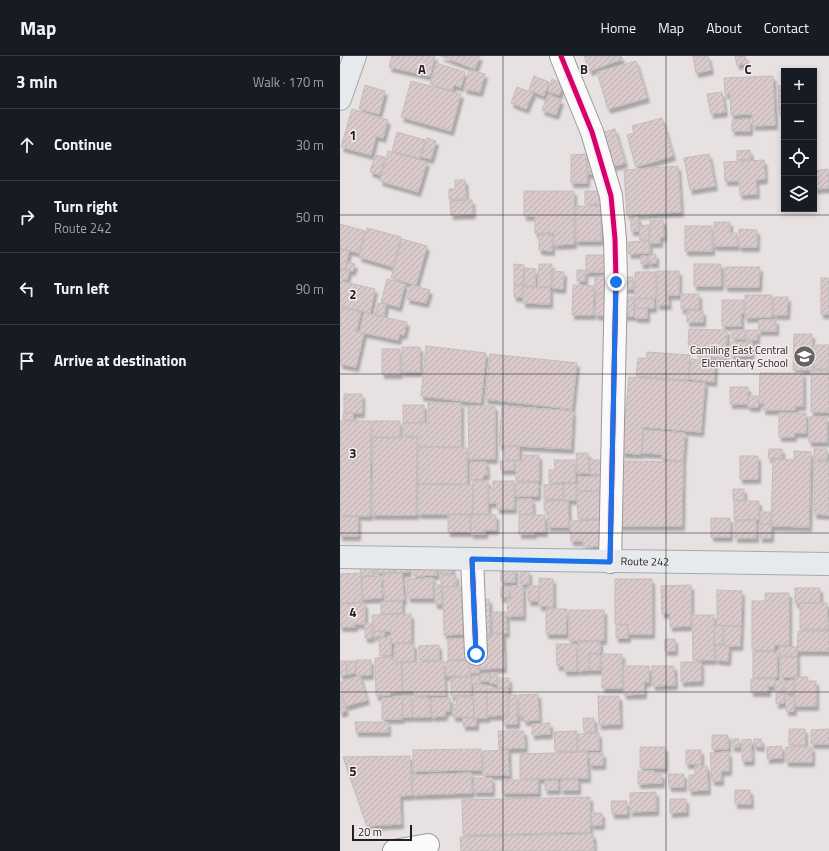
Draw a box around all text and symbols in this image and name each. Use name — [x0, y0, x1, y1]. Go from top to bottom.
text: Map — [20, 13, 56, 42]
text: Home — [601, 17, 636, 38]
text: Map — [658, 17, 684, 38]
text: About — [706, 17, 742, 38]
text: Contact — [764, 17, 809, 38]
text: A — [418, 59, 426, 79]
text: B — [580, 59, 588, 79]
text: C — [744, 59, 752, 79]
map controls — [781, 68, 817, 212]
button: + — [781, 68, 817, 104]
text: 3 min — [16, 69, 57, 95]
text: Walk · 170 m — [253, 72, 324, 92]
button: − — [781, 104, 817, 140]
text: 1 — [349, 125, 357, 145]
text: Continue — [54, 133, 112, 156]
icon: ahead — [16, 134, 38, 156]
text: 30 m — [296, 135, 324, 155]
button: locate — [781, 140, 817, 176]
button: layers — [781, 176, 817, 212]
text: Turn right — [54, 195, 118, 218]
icon: right — [16, 206, 38, 228]
text: 50 m — [296, 207, 324, 227]
text: Route 242 — [54, 218, 112, 238]
route end — [607, 273, 625, 291]
text: Turn left — [54, 277, 109, 300]
icon: left — [16, 278, 38, 300]
text: 90 m — [296, 279, 324, 299]
text: 2 — [349, 284, 357, 304]
place label: Camiling East Central Elementary School — [690, 342, 788, 371]
school or university icon: Camiling East Central Elementary School — [791, 343, 817, 369]
text: Arrive at destination — [54, 349, 187, 372]
icon: arrive — [16, 350, 38, 372]
text: 3 — [349, 443, 357, 463]
street label: Route 242 — [620, 553, 669, 570]
text: 4 — [349, 602, 357, 622]
route start — [467, 645, 485, 663]
text: 5 — [349, 761, 357, 781]
scale bar — [352, 823, 412, 842]
text: 20 m — [358, 824, 382, 840]

